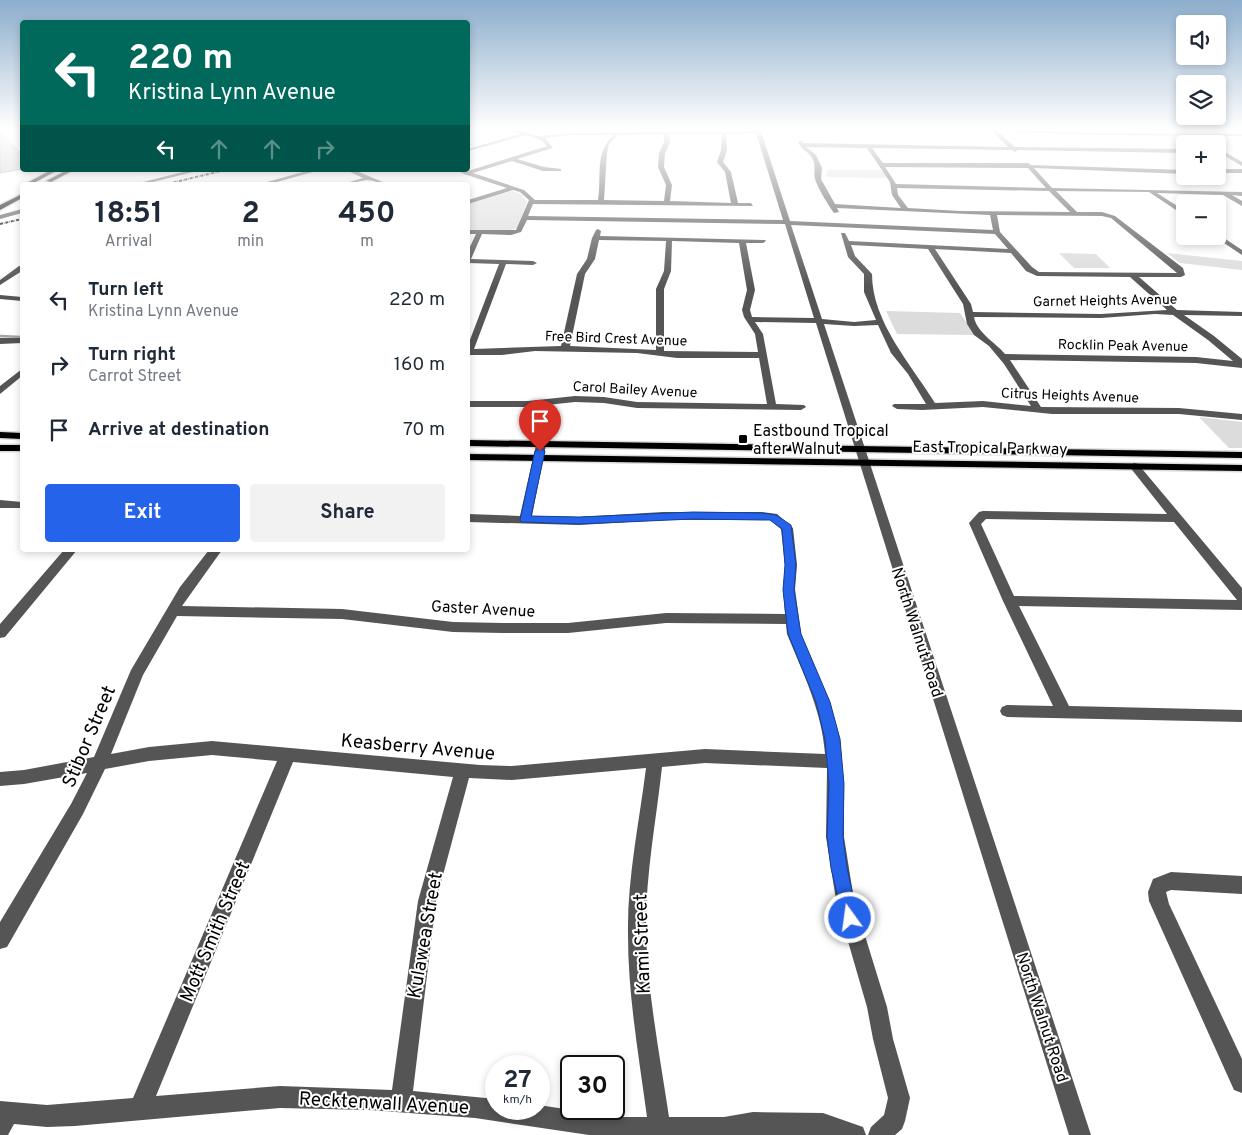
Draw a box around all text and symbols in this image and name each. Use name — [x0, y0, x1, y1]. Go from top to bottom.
map controls — [1176, 15, 1226, 245]
button: sound — [1176, 15, 1226, 65]
text: 220 m — [128, 37, 233, 81]
icon: left — [45, 40, 110, 105]
button: layers — [1176, 75, 1226, 125]
text: Kristina Lynn Avenue — [128, 80, 336, 107]
icon: left — [152, 135, 180, 163]
icon: ahead — [205, 135, 233, 163]
icon: ahead — [258, 135, 286, 163]
icon: right — [311, 135, 339, 163]
button: + — [1176, 135, 1226, 185]
button: − — [1176, 195, 1226, 245]
text: 18:51 — [94, 196, 163, 233]
text: 2 — [241, 196, 260, 233]
text: 450 — [338, 196, 396, 233]
text: Arrival — [105, 232, 152, 252]
text: min — [237, 232, 264, 252]
text: m — [360, 232, 374, 252]
text: Turn left — [88, 278, 164, 302]
icon: left — [45, 286, 73, 314]
text: 220 m — [389, 288, 445, 312]
street label: Garnet Heights Avenue — [1033, 292, 1177, 311]
text: Kristina Lynn Avenue — [88, 302, 239, 322]
street label: Free Bird Crest Avenue — [545, 329, 687, 350]
street label: Rocklin Peak Avenue — [1058, 337, 1188, 356]
text: Turn right — [88, 343, 176, 367]
icon: right — [45, 351, 73, 379]
text: 160 m — [394, 353, 445, 377]
text: Carrot Street — [88, 367, 182, 387]
street label: Carol Bailey Avenue — [572, 379, 698, 402]
street label: Citrus Heights Avenue — [1001, 386, 1139, 407]
pin — [519, 400, 561, 451]
icon: arrive — [526, 407, 554, 435]
icon: arrive — [45, 416, 73, 444]
text: Arrive at destination — [88, 418, 269, 442]
text: 70 m — [403, 418, 445, 442]
place label: Eastbound Tropical after Walnut — [753, 422, 889, 460]
marker: Eastbound Tropical after Walnut — [737, 433, 749, 445]
street label: East Tropical Parkway — [912, 438, 1068, 460]
button: Exit — [45, 484, 240, 542]
button: Share — [250, 484, 445, 542]
street label: North Walnut Road — [886, 565, 947, 700]
street label: Gaster Avenue — [430, 597, 535, 623]
street label: Stibor Street — [58, 682, 122, 791]
street label: Keasberry Avenue — [340, 729, 496, 767]
street label: Mott Smith Street — [175, 858, 256, 1006]
street label: Kulawea Street — [403, 870, 449, 1001]
position arrow — [823, 891, 875, 943]
street label: Kami Street — [629, 893, 657, 994]
street label: North Walnut Road — [1011, 950, 1072, 1085]
speed limit sign: 30 — [560, 1055, 625, 1120]
text: 27 — [503, 1065, 532, 1097]
street label: Recktenwall Avenue — [298, 1088, 470, 1120]
text: km/h — [503, 1092, 532, 1108]

